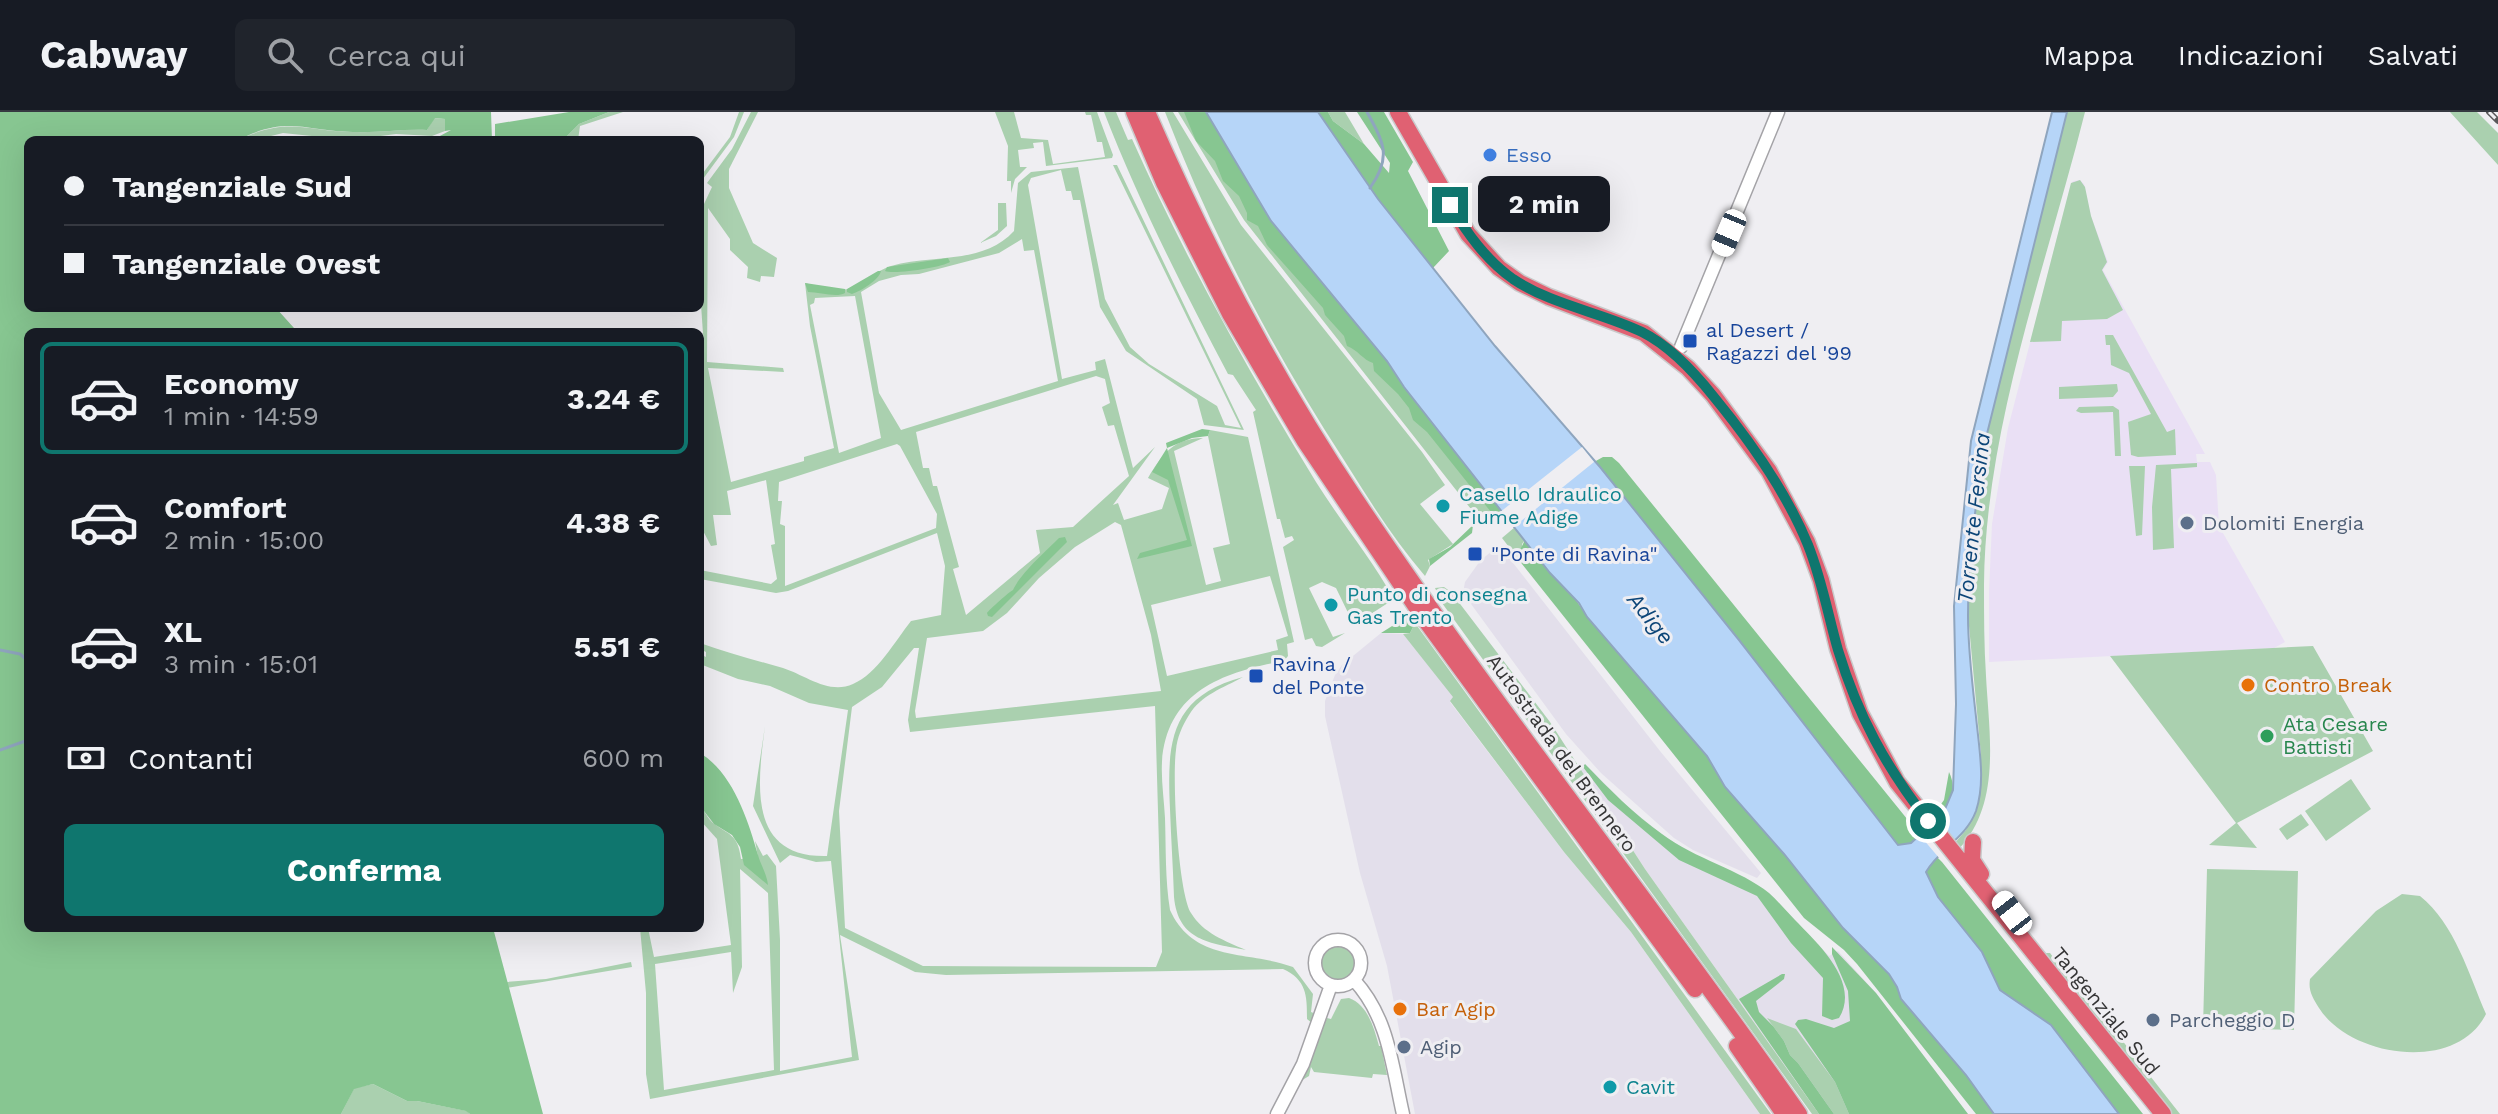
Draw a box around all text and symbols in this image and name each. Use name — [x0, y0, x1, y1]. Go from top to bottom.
search box — [235, 19, 795, 91]
text: Cabway — [40, 33, 187, 77]
icon: search — [263, 33, 307, 77]
text: Cerca qui — [327, 38, 466, 73]
text: Mappa — [2043, 39, 2134, 72]
text: Indicazioni — [2178, 39, 2324, 72]
text: Salvati — [2368, 39, 2458, 72]
place label: Esso — [1506, 143, 1552, 167]
marker: Esso — [1481, 146, 1499, 164]
text: Tangenziale Sud — [112, 169, 352, 204]
callout: 2 min — [1478, 177, 1610, 233]
route end — [1432, 187, 1468, 223]
text: 2 min — [1508, 189, 1580, 219]
car — [1709, 206, 1749, 260]
text: Tangenziale Ovest — [112, 246, 380, 281]
place label: al Desert / Ragazzi del '99 — [1706, 318, 1852, 365]
marker: al Desert / Ragazzi del '99 — [1681, 332, 1699, 350]
icon: car — [68, 362, 140, 434]
text: Economy — [164, 366, 299, 401]
text: 3.24 € — [567, 381, 660, 416]
text: 1 min · 14:59 — [164, 401, 319, 431]
water label: Torrente Fersina — [1952, 432, 1995, 605]
place label: Casello Idraulico Fiume Adige — [1459, 482, 1622, 529]
icon: car — [68, 486, 140, 558]
text: Comfort — [164, 490, 286, 525]
marker: Casello Idraulico Fiume Adige — [1434, 497, 1452, 515]
text: 4.38 € — [566, 505, 660, 540]
place label: Dolomiti Energia — [2203, 511, 2364, 535]
marker: Dolomiti Energia — [2178, 514, 2196, 532]
text: 2 min · 15:00 — [164, 525, 324, 555]
place label: "Ponte di Ravina" — [1491, 542, 1658, 566]
marker: "Ponte di Ravina" — [1466, 545, 1484, 563]
place label: Punto di consegna Gas Trento — [1347, 582, 1528, 629]
water label: Adige — [1622, 587, 1679, 649]
marker: Punto di consegna Gas Trento — [1322, 596, 1340, 614]
icon: car — [68, 610, 140, 682]
text: XL — [164, 614, 202, 649]
text: 5.51 € — [574, 629, 660, 664]
text: 3 min · 15:01 — [164, 649, 318, 679]
street label: Autostrada del Brennero — [1482, 649, 1642, 857]
place label: Ravina / del Ponte — [1272, 652, 1365, 699]
marker: Ravina / del Ponte — [1247, 667, 1265, 685]
place label: Contro Break — [2264, 673, 2392, 697]
marker: Contro Break — [2239, 676, 2257, 694]
place label: Ata Cesare Battisti — [2283, 712, 2388, 759]
marker: Ata Cesare Battisti — [2258, 727, 2276, 745]
icon: cash — [64, 736, 108, 780]
text: Contanti — [128, 741, 253, 776]
text: 600 m — [582, 743, 664, 773]
route start — [1910, 803, 1946, 839]
button: Conferma — [64, 824, 664, 916]
car — [1988, 887, 2036, 939]
street label: Tangenziale Sud — [2047, 942, 2165, 1080]
place label: Bar Agip — [1416, 997, 1496, 1021]
marker: Bar Agip — [1391, 1000, 1409, 1018]
place label: Parcheggio D — [2169, 1008, 2295, 1032]
marker: Parcheggio D — [2144, 1011, 2162, 1029]
place label: Agip — [1420, 1035, 1462, 1059]
marker: Agip — [1395, 1038, 1413, 1056]
place label: Cavit — [1626, 1075, 1675, 1099]
marker: Cavit — [1601, 1078, 1619, 1096]

